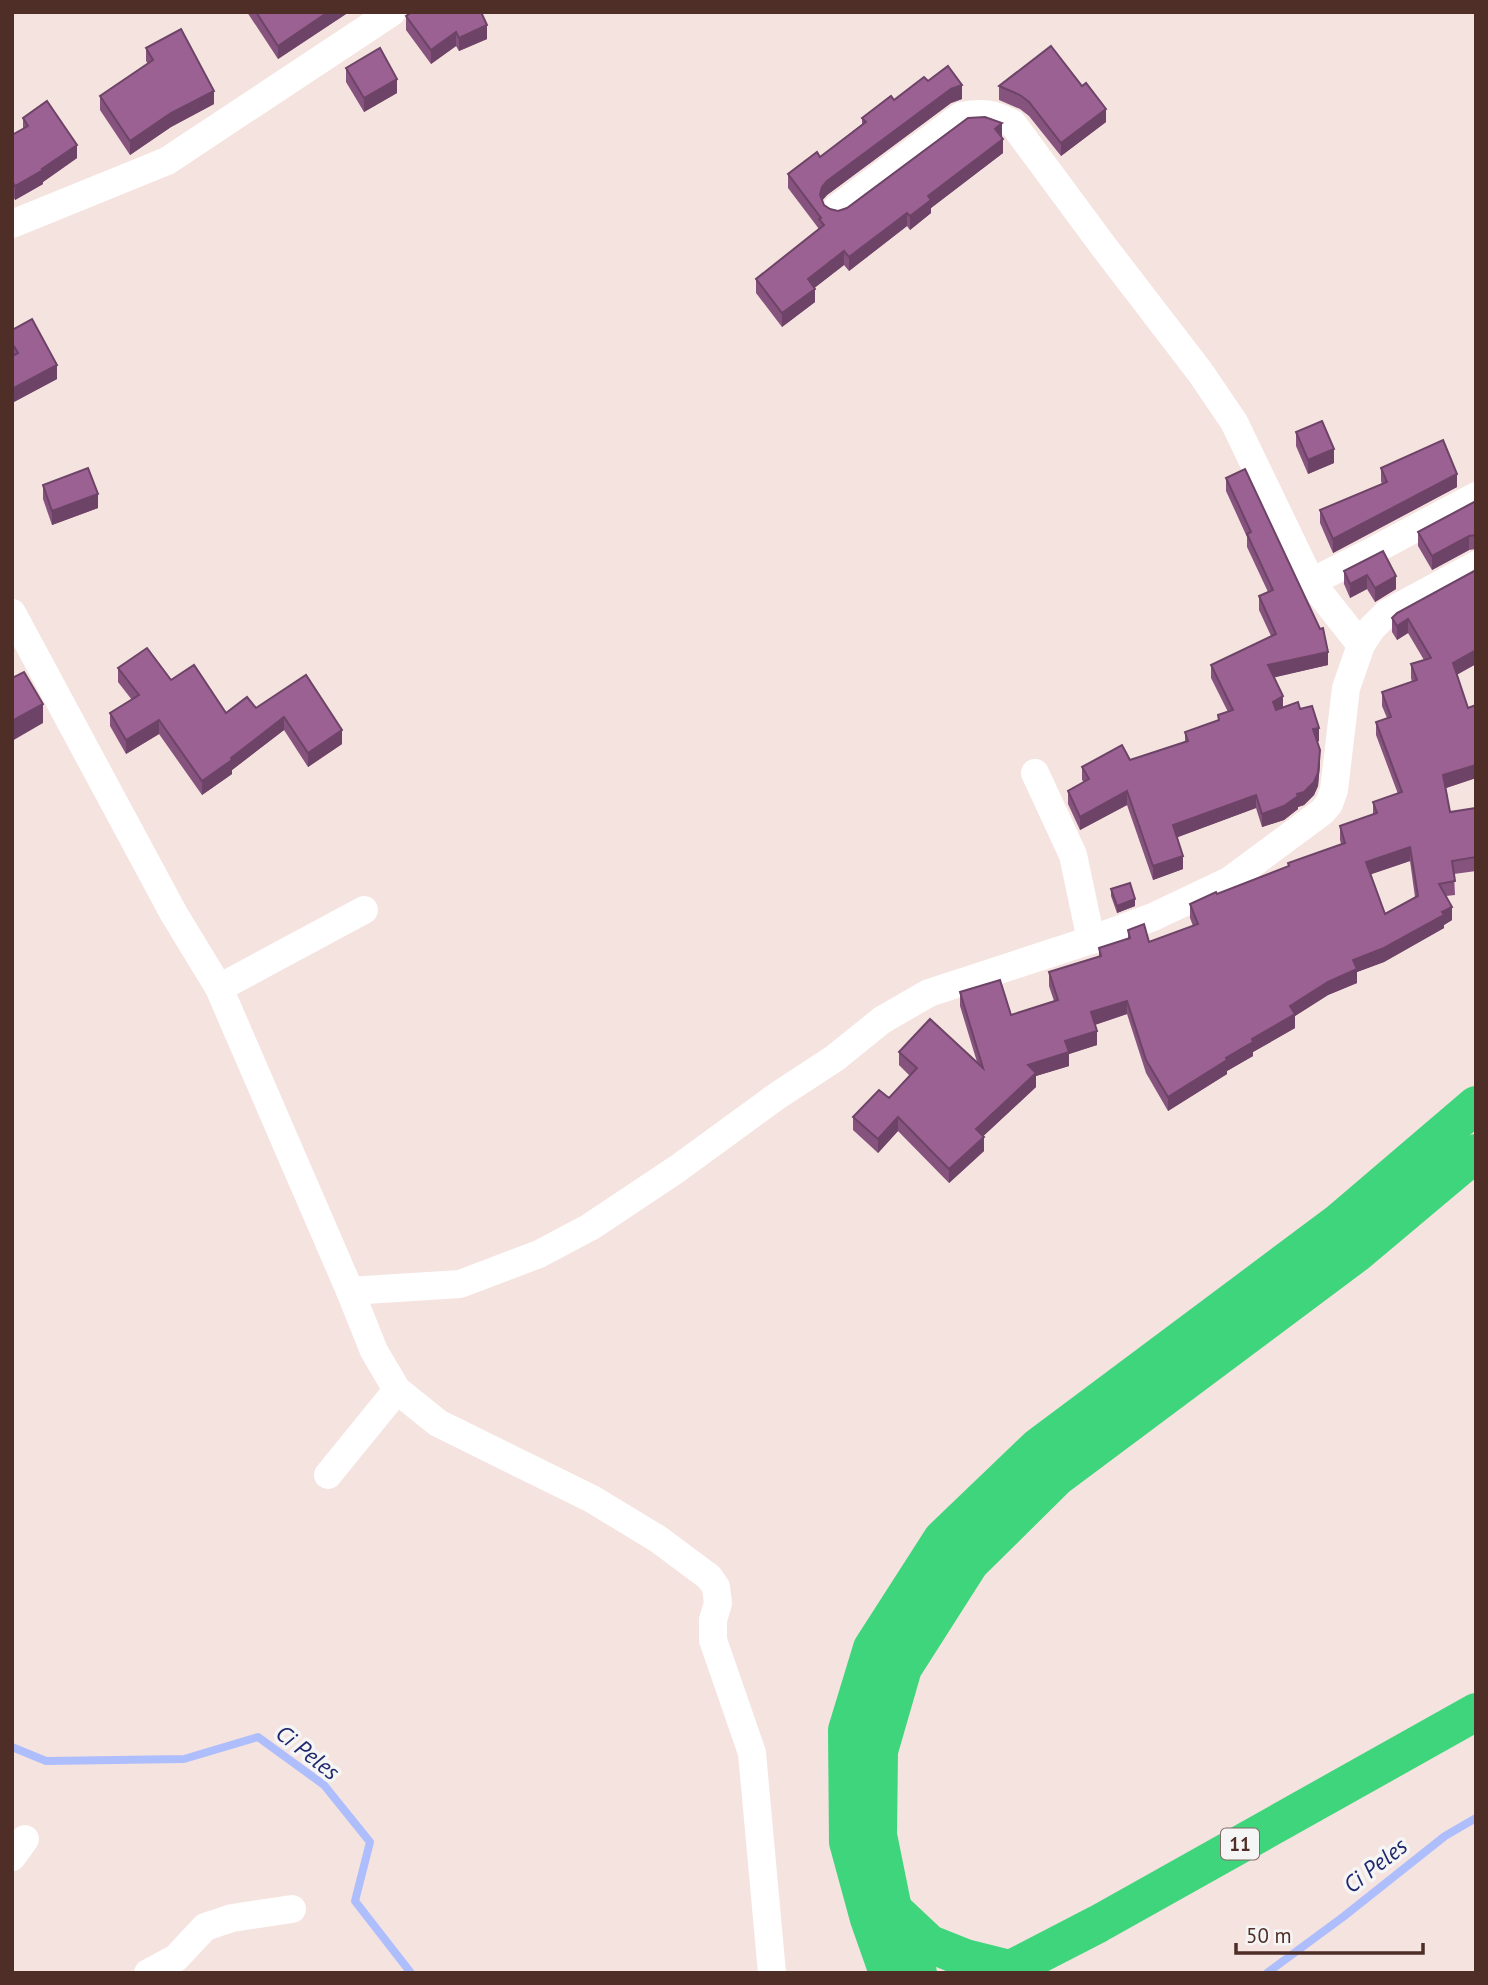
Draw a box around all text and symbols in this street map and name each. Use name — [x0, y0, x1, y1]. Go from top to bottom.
water label: Ci Peles — [270, 1718, 346, 1786]
road number: 11 — [1221, 1828, 1259, 1860]
water label: Ci Peles — [1337, 1831, 1413, 1899]
scale bar — [1236, 1912, 1423, 1956]
text: 50 m — [1246, 1922, 1292, 1949]

